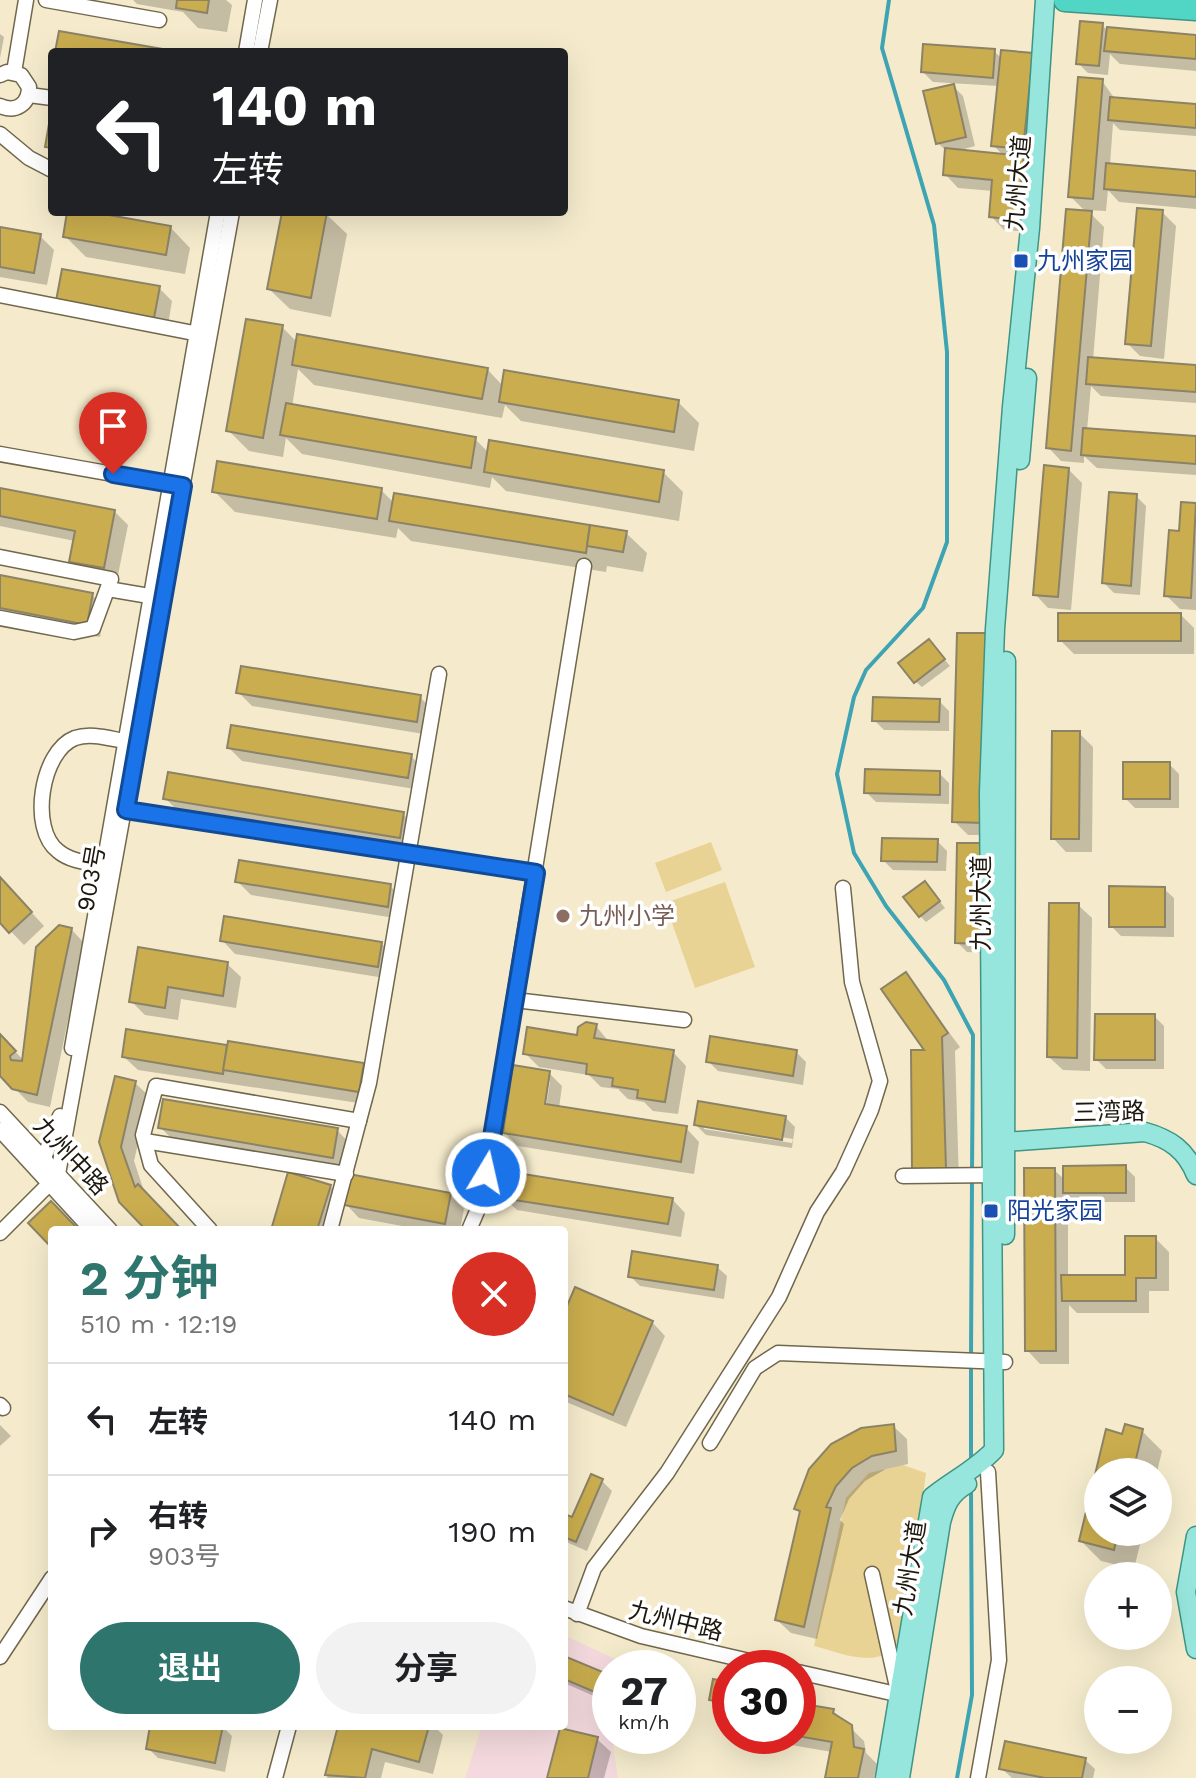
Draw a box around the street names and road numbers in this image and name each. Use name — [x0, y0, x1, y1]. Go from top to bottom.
street label: 九州大道 — [1000, 134, 1036, 232]
street label: 903号 — [71, 842, 111, 914]
street label: 九州大道 — [967, 855, 995, 951]
street label: 三湾路 — [1073, 1097, 1145, 1127]
street label: 九州中路 — [28, 1111, 114, 1201]
street label: 九州大道 — [889, 1518, 931, 1618]
street label: 九州中路 — [626, 1596, 726, 1646]

